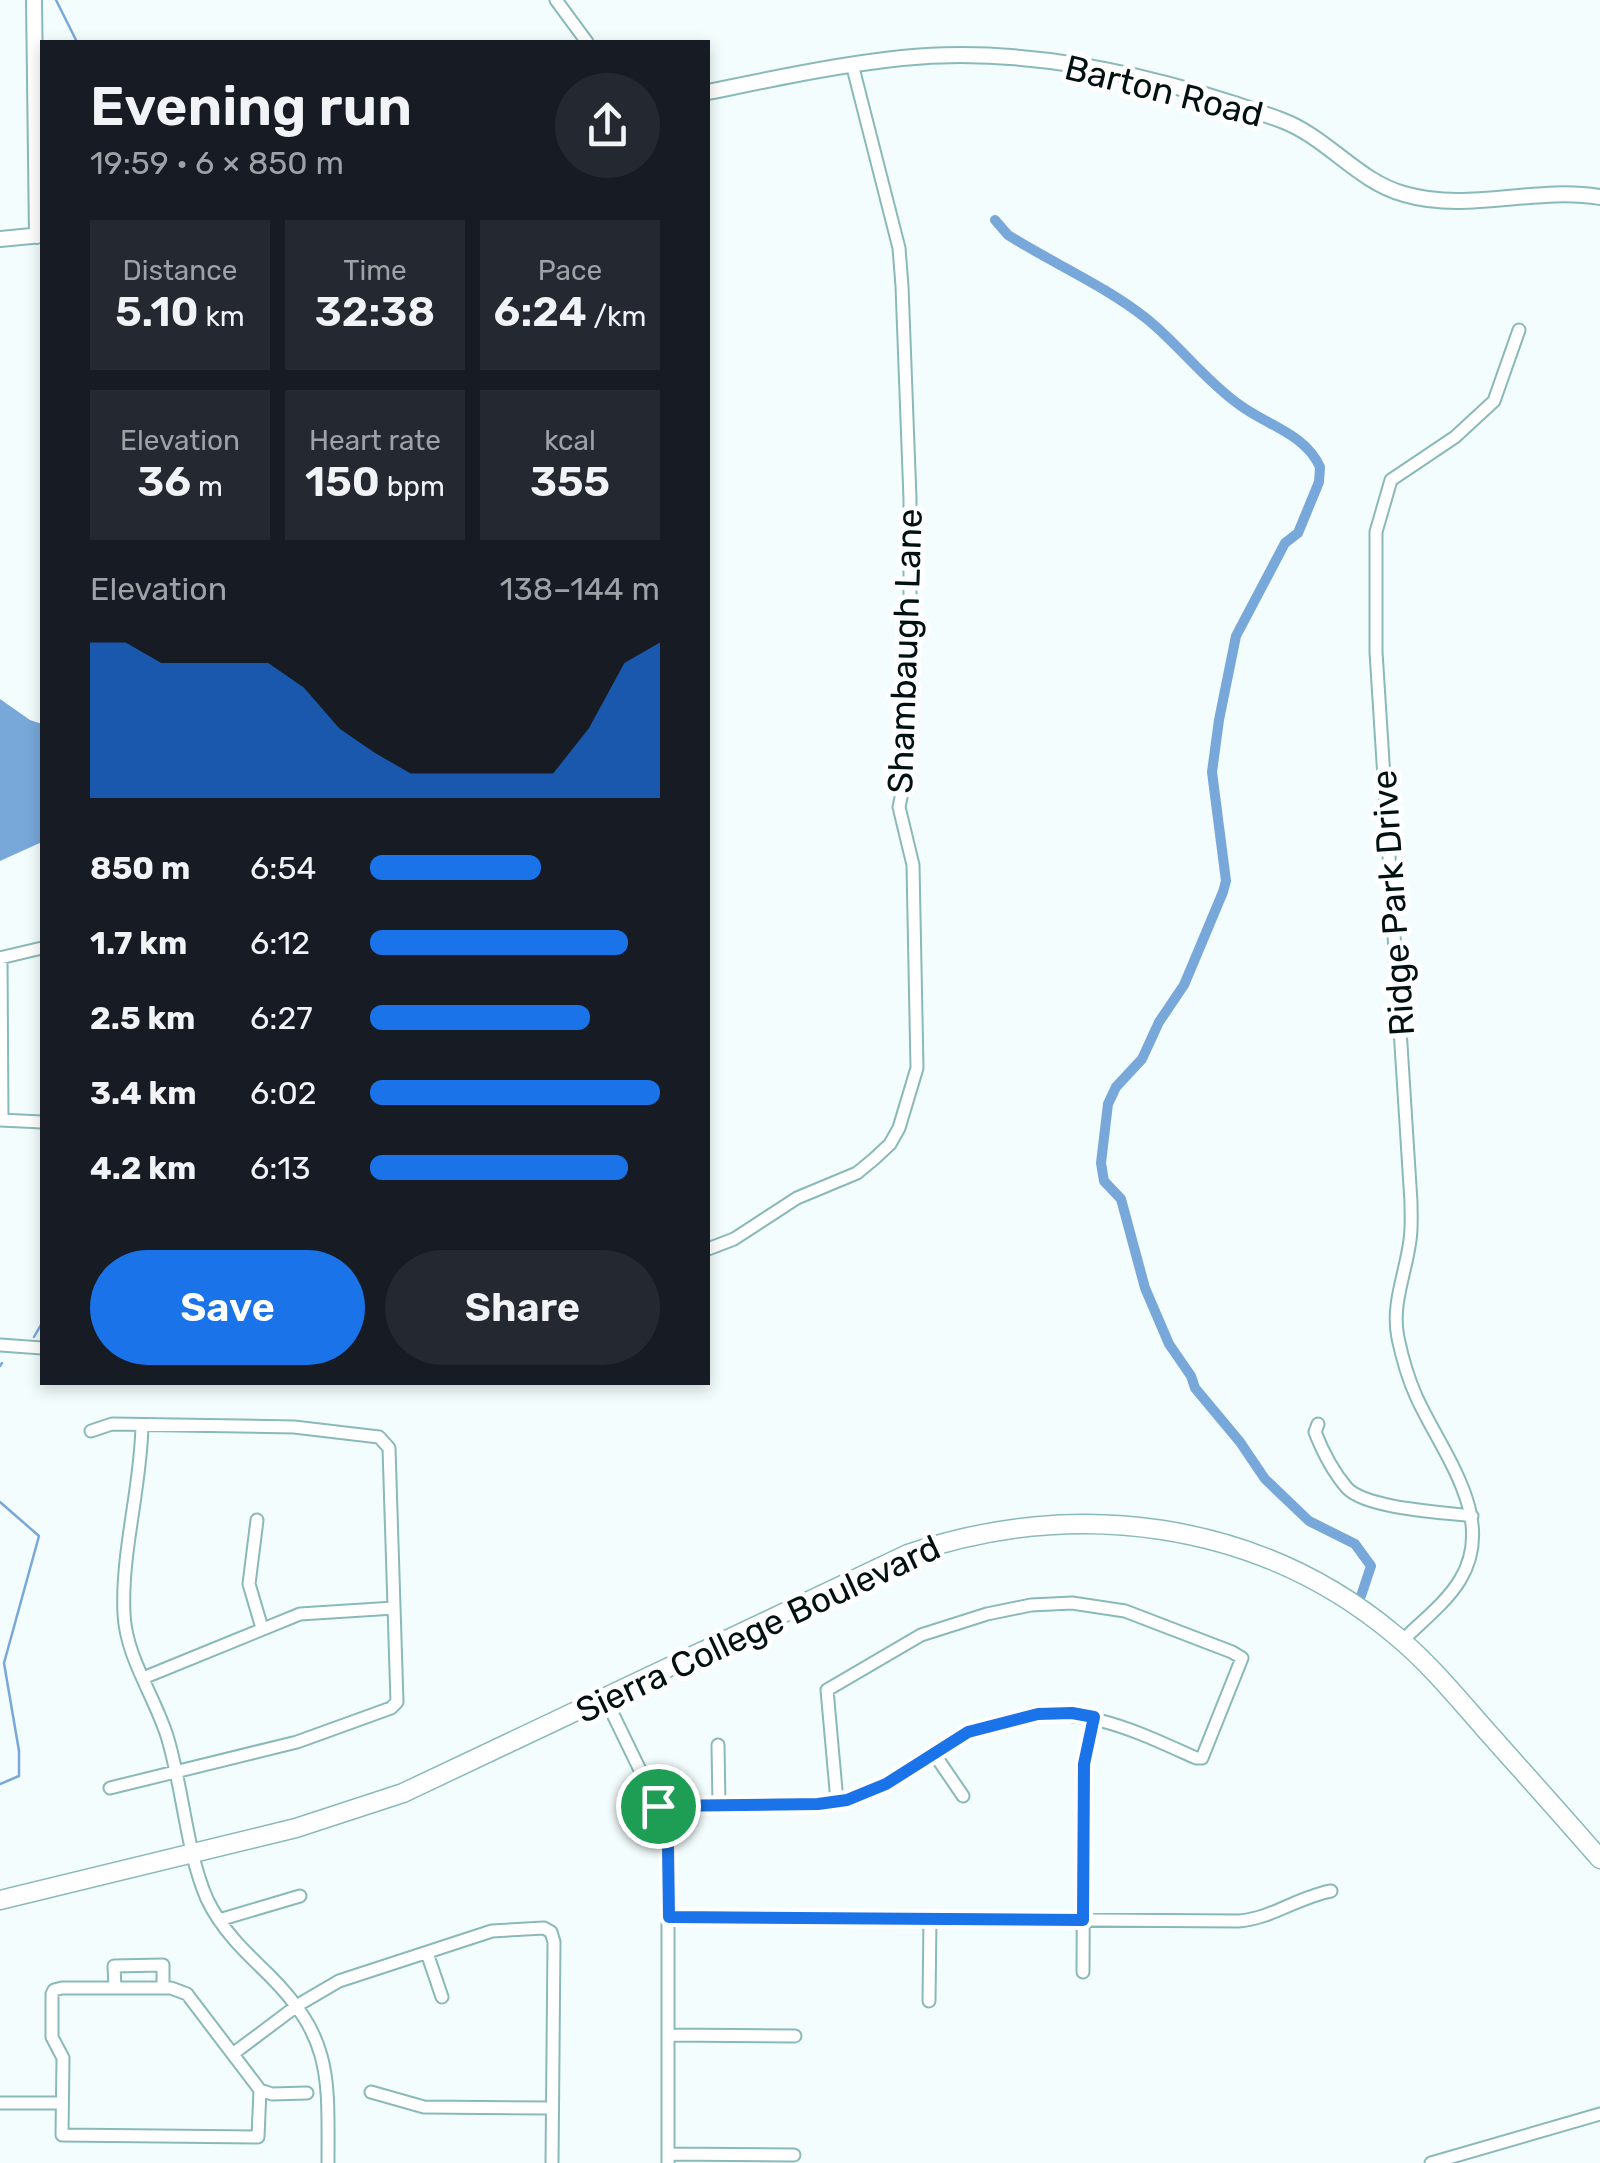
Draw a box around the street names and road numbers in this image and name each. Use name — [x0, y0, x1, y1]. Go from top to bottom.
street label: Barton Road — [1061, 46, 1267, 136]
street label: Shambaugh Lane — [879, 508, 931, 794]
street label: Ridge Park Drive — [1363, 769, 1423, 1037]
street label: Sierra College Boulevard — [569, 1526, 947, 1732]

